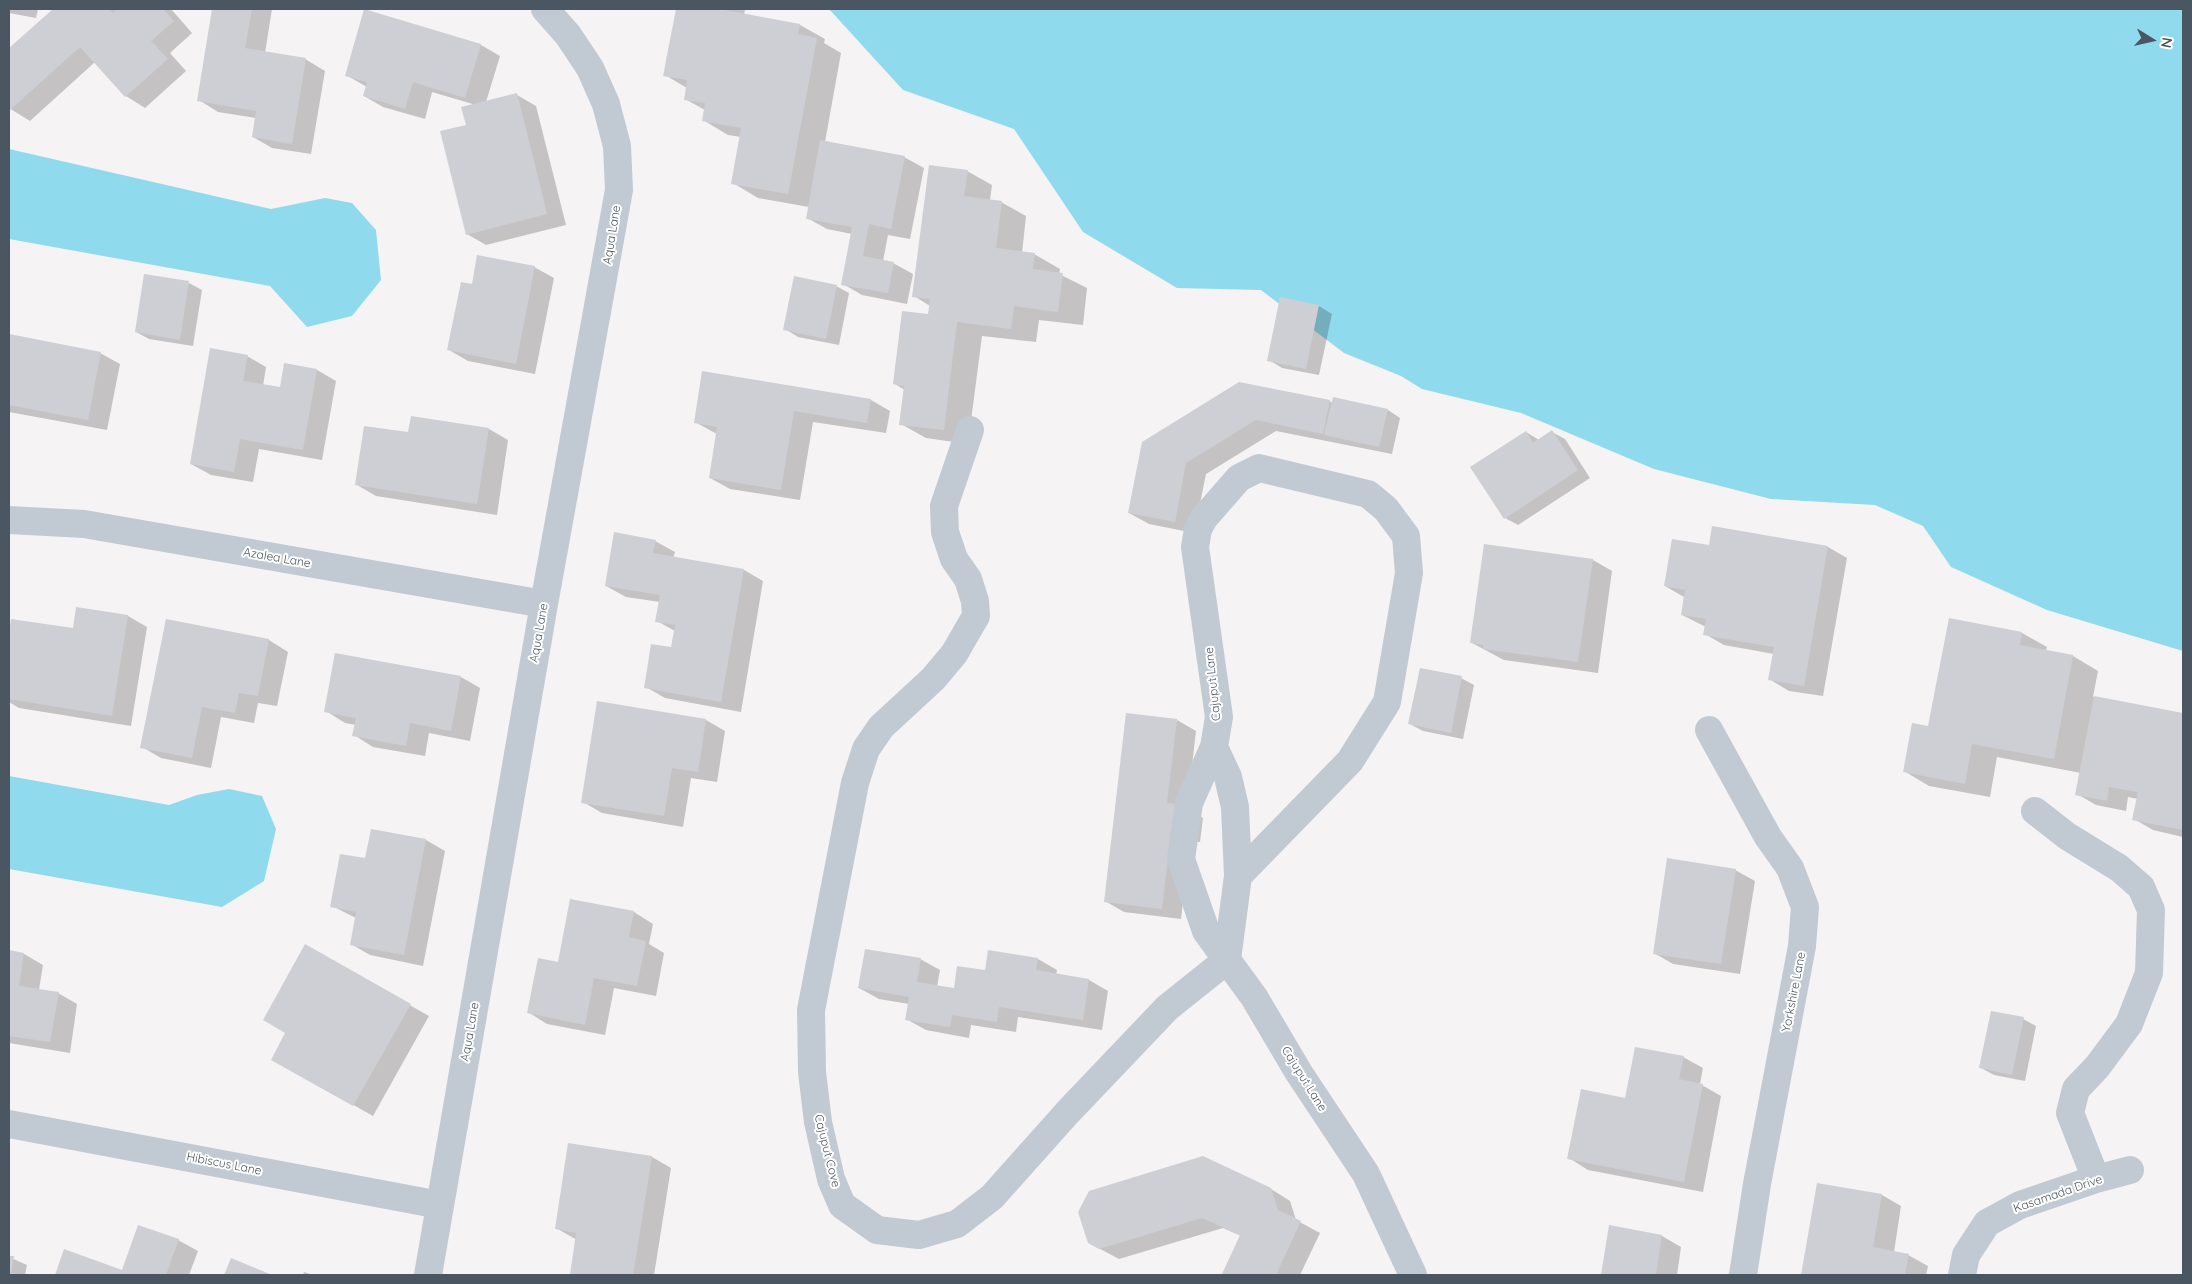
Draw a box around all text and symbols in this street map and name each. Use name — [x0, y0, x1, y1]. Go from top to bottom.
north arrow — [2127, 15, 2177, 65]
text: N — [2157, 36, 2177, 49]
street label: Aqua Lane — [600, 204, 624, 266]
street label: Azalea Lane — [242, 545, 312, 571]
street label: Aqua Lane — [527, 602, 551, 664]
street label: Cajuput Lane — [1202, 646, 1224, 722]
street label: Yorkshire Lane — [1779, 951, 1809, 1033]
street label: Aqua Lane — [458, 1001, 482, 1063]
street label: Cajuput Lane — [1278, 1044, 1330, 1114]
street label: Cajuput Cove — [811, 1113, 843, 1189]
street label: Hibiscus Lane — [185, 1150, 263, 1178]
street label: Kasamada Drive — [2012, 1172, 2104, 1216]

